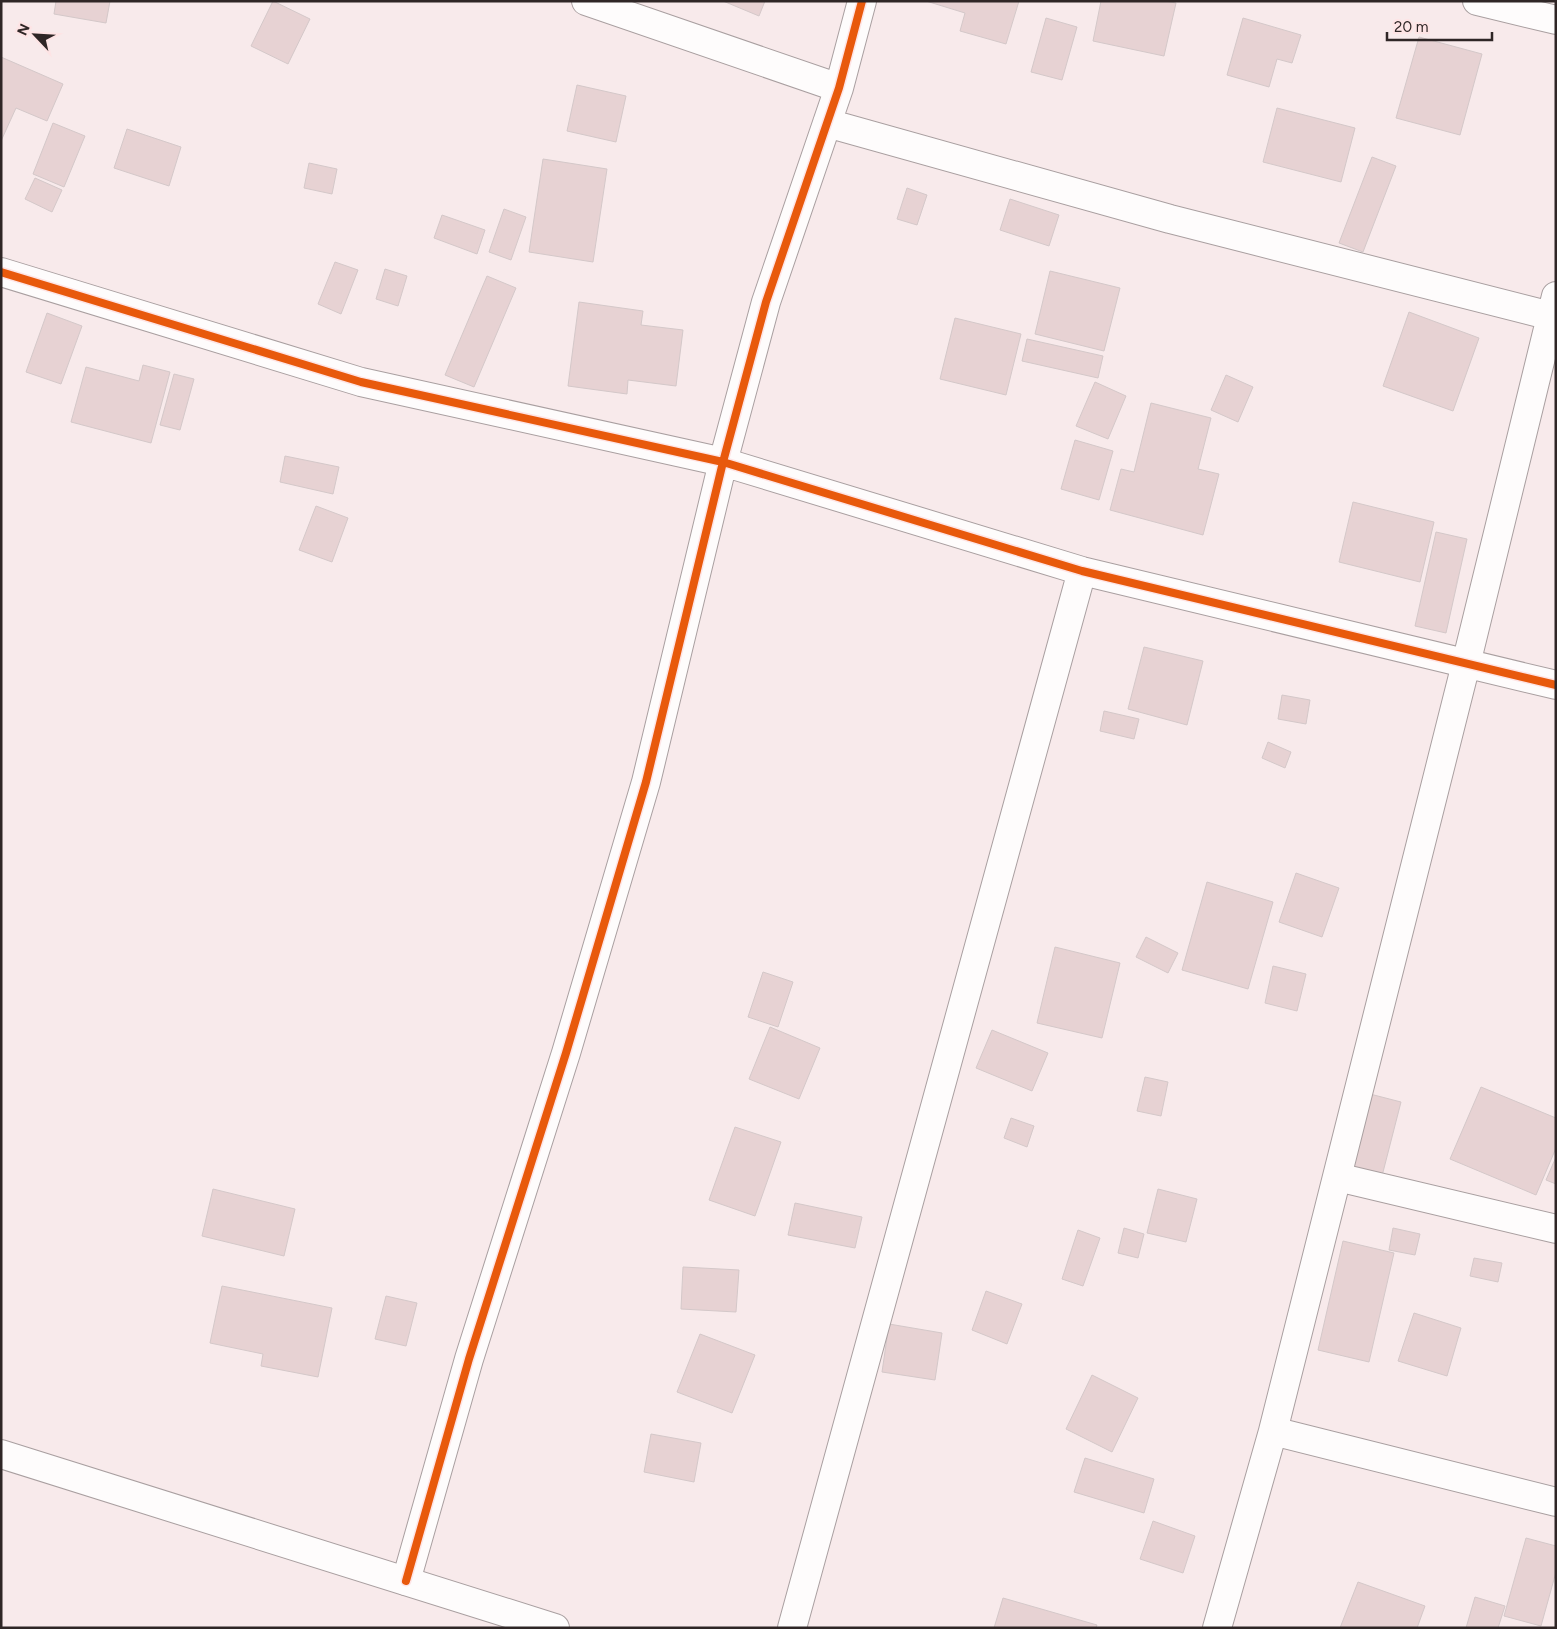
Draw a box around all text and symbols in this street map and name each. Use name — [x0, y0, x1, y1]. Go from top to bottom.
north arrow — [10, 10, 60, 60]
scale bar — [1387, 10, 1492, 42]
text: 20 m — [1394, 18, 1428, 36]
text: N — [14, 21, 34, 38]

